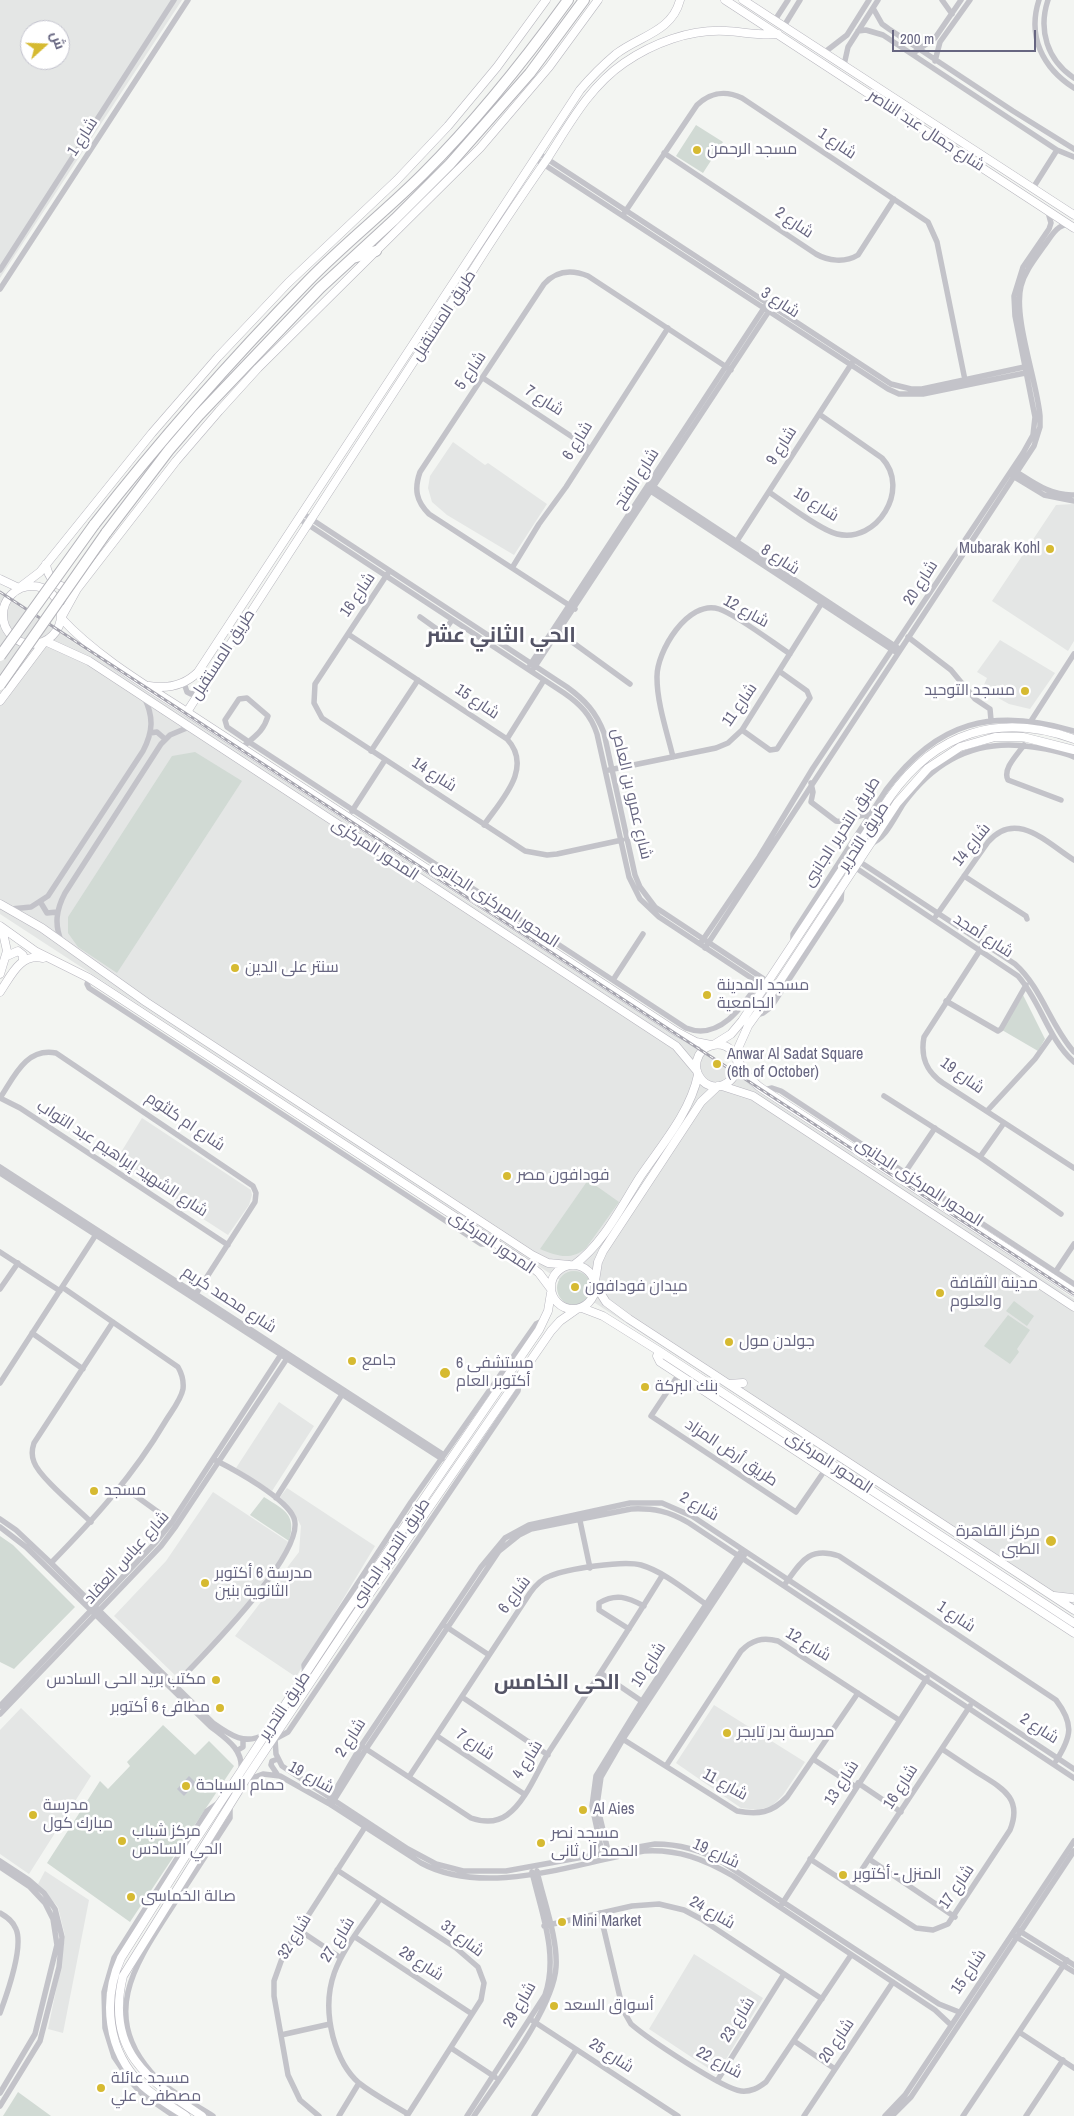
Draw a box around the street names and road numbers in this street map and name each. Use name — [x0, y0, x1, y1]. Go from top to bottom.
street label: شارع جمال عبد الناصر — [864, 86, 988, 176]
street label: شارع 1 — [64, 114, 102, 160]
street label: شارع 1 — [814, 124, 860, 164]
street label: شارع 2 — [771, 203, 817, 243]
street label: طريق المستقبل — [408, 267, 480, 365]
street label: شارع 3 — [757, 284, 803, 322]
street label: شارع 5 — [451, 348, 491, 394]
street label: شارع 7 — [521, 382, 567, 420]
street label: شارع 6 — [559, 418, 597, 464]
street label: شارع 9 — [763, 423, 801, 469]
street label: شارع الفتح — [610, 445, 664, 513]
street label: شارع 10 — [790, 484, 842, 526]
street label: شارع 8 — [757, 541, 803, 579]
street label: شارع 20 — [900, 557, 942, 609]
street label: شارع 16 — [336, 569, 380, 621]
street label: شارع 12 — [720, 592, 772, 632]
street label: طريق المستقبل — [187, 606, 259, 704]
street label: شارع 15 — [451, 680, 503, 724]
street label: شارع 11 — [718, 680, 762, 730]
street label: شارع عمرو بن العاص — [607, 727, 655, 861]
street label: شارع 14 — [408, 754, 460, 796]
street label: طريق التحرير الجانبى — [799, 773, 885, 891]
street label: طريق التحرير — [835, 799, 893, 875]
street label: المحور المركزى — [328, 815, 422, 885]
street label: شارع 14 — [949, 820, 995, 870]
street label: المحور المركزى الجانبى — [428, 856, 562, 952]
street label: شارع أمجد — [949, 910, 1017, 962]
street label: شارع 19 — [936, 1054, 988, 1098]
street label: شارع ام كلثوم — [142, 1088, 228, 1156]
street label: شارع الشهيد إبراهيم عبد التواب — [33, 1097, 211, 1221]
street label: المحور المركزى الجانبى — [852, 1135, 986, 1231]
street label: المحور المركزى — [445, 1207, 539, 1279]
street label: شارع محمد كريم — [178, 1262, 280, 1338]
street label: طريق أرض المزاد — [681, 1415, 781, 1491]
street label: المحور المركزى — [782, 1428, 876, 1498]
street label: شارع 2 — [676, 1488, 722, 1526]
street label: طريق التحرير الجانبى — [347, 1495, 435, 1611]
street label: شارع عباس العقاد — [80, 1508, 174, 1608]
street label: شارع 6 — [495, 1572, 535, 1618]
street label: شارع 1 — [933, 1597, 979, 1637]
street label: شارع 12 — [782, 1624, 834, 1666]
street label: شارع 10 — [628, 1639, 670, 1691]
street label: طريق التحرير — [255, 1668, 315, 1744]
street label: شارع 2 — [1016, 1710, 1062, 1748]
street label: شارع 2 — [332, 1715, 370, 1761]
street label: شارع 7 — [452, 1725, 498, 1765]
street label: شارع 4 — [509, 1737, 547, 1783]
street label: شارع 13 — [821, 1757, 863, 1809]
street label: شارع 19 — [285, 1758, 337, 1798]
street label: شارع 16 — [880, 1761, 922, 1813]
street label: شارع 11 — [699, 1765, 751, 1805]
street label: شارع 19 — [690, 1835, 742, 1873]
street label: شارع 17 — [935, 1861, 979, 1913]
street label: شارع 24 — [686, 1892, 738, 1934]
street label: شارع 32 — [274, 1911, 316, 1963]
street label: شارع 27 — [317, 1914, 359, 1966]
street label: شارع 31 — [437, 1917, 487, 1961]
street label: شارع 28 — [395, 1943, 447, 1985]
street label: شارع 15 — [947, 1946, 991, 1998]
street label: شارع 29 — [499, 1979, 541, 2031]
street label: شارع 23 — [717, 1994, 759, 2046]
street label: شارع 20 — [815, 2015, 859, 2067]
street label: شارع 25 — [585, 2035, 637, 2077]
street label: شارع 22 — [693, 2043, 745, 2083]

